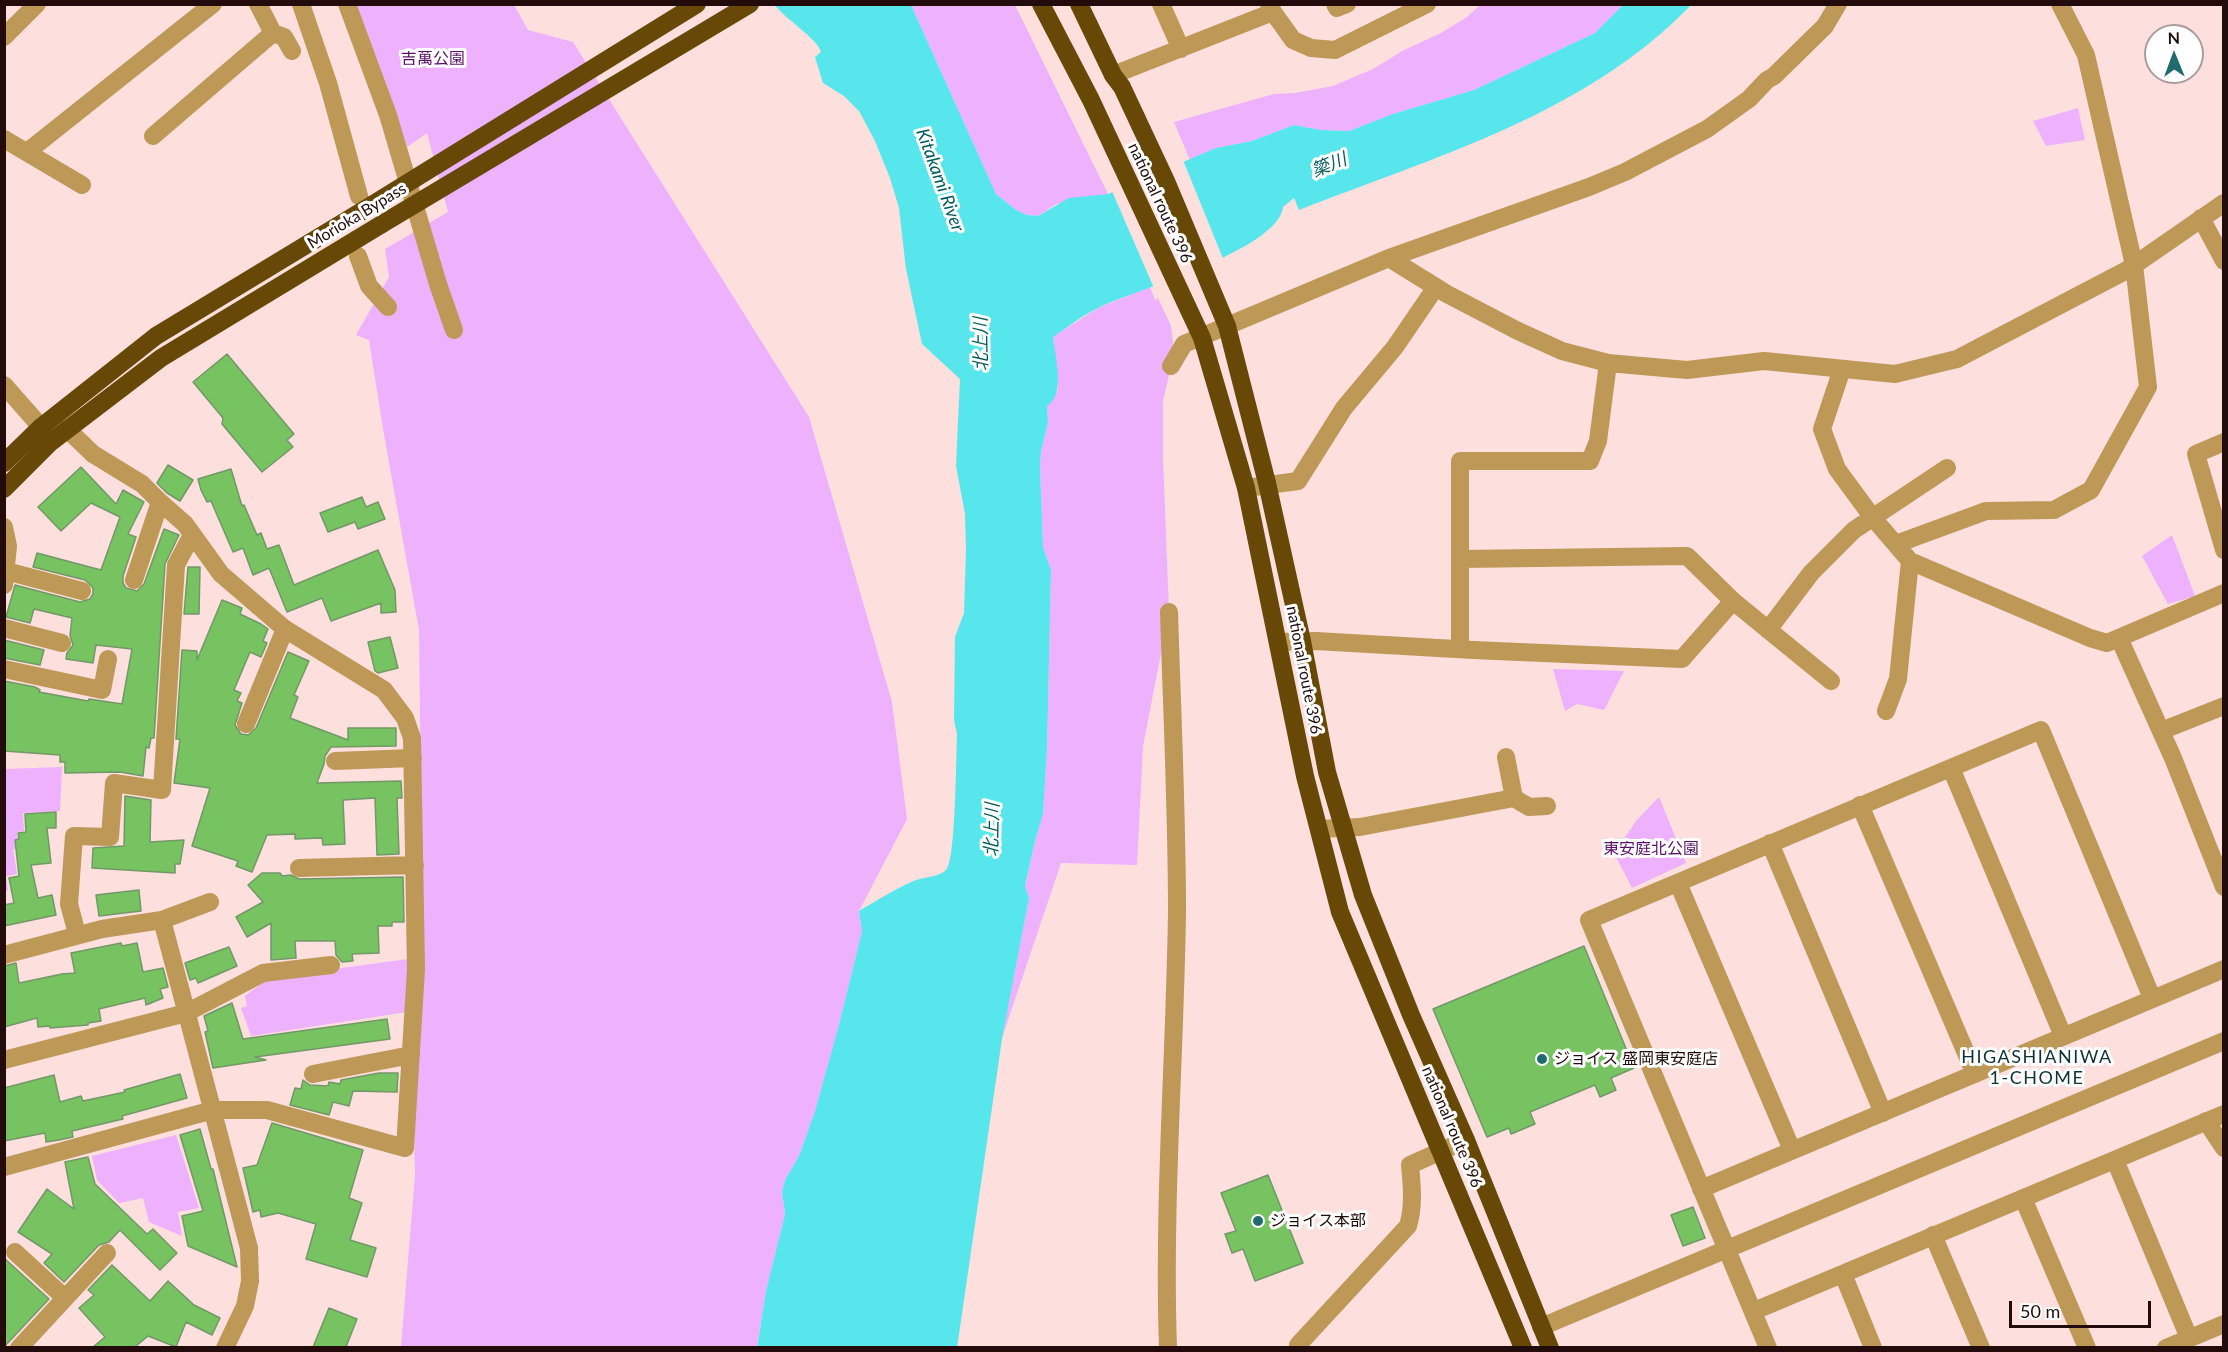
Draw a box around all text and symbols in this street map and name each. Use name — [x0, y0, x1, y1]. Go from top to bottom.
north arrow — [2144, 24, 2204, 84]
text: N — [2167, 28, 2180, 47]
park label: 吉萬公園 — [401, 49, 465, 69]
water label: Kitakami River — [911, 125, 969, 235]
street label: national route 396 — [1124, 140, 1196, 266]
water label: 簗川 — [1308, 148, 1350, 182]
street label: Morioka Bypass — [304, 179, 410, 253]
water label: 北上川 — [970, 317, 992, 371]
street label: national route 396 — [1282, 604, 1326, 736]
water label: 北上川 — [981, 803, 1003, 857]
park label: 東安庭北公園 — [1603, 839, 1699, 859]
district label: HIGASHIANIWA 1-CHOME — [1961, 1046, 2113, 1088]
place label: ジョイス 盛岡東安庭店 — [1554, 1049, 1718, 1069]
marker: ジョイス 盛岡東安庭店 — [1535, 1052, 1549, 1066]
street label: national route 396 — [1418, 1063, 1486, 1191]
place label: ジョイス本部 — [1270, 1211, 1366, 1231]
marker: ジョイス本部 — [1251, 1214, 1265, 1228]
scale bar — [2012, 1289, 2154, 1327]
text: 50 m — [2020, 1300, 2060, 1322]

